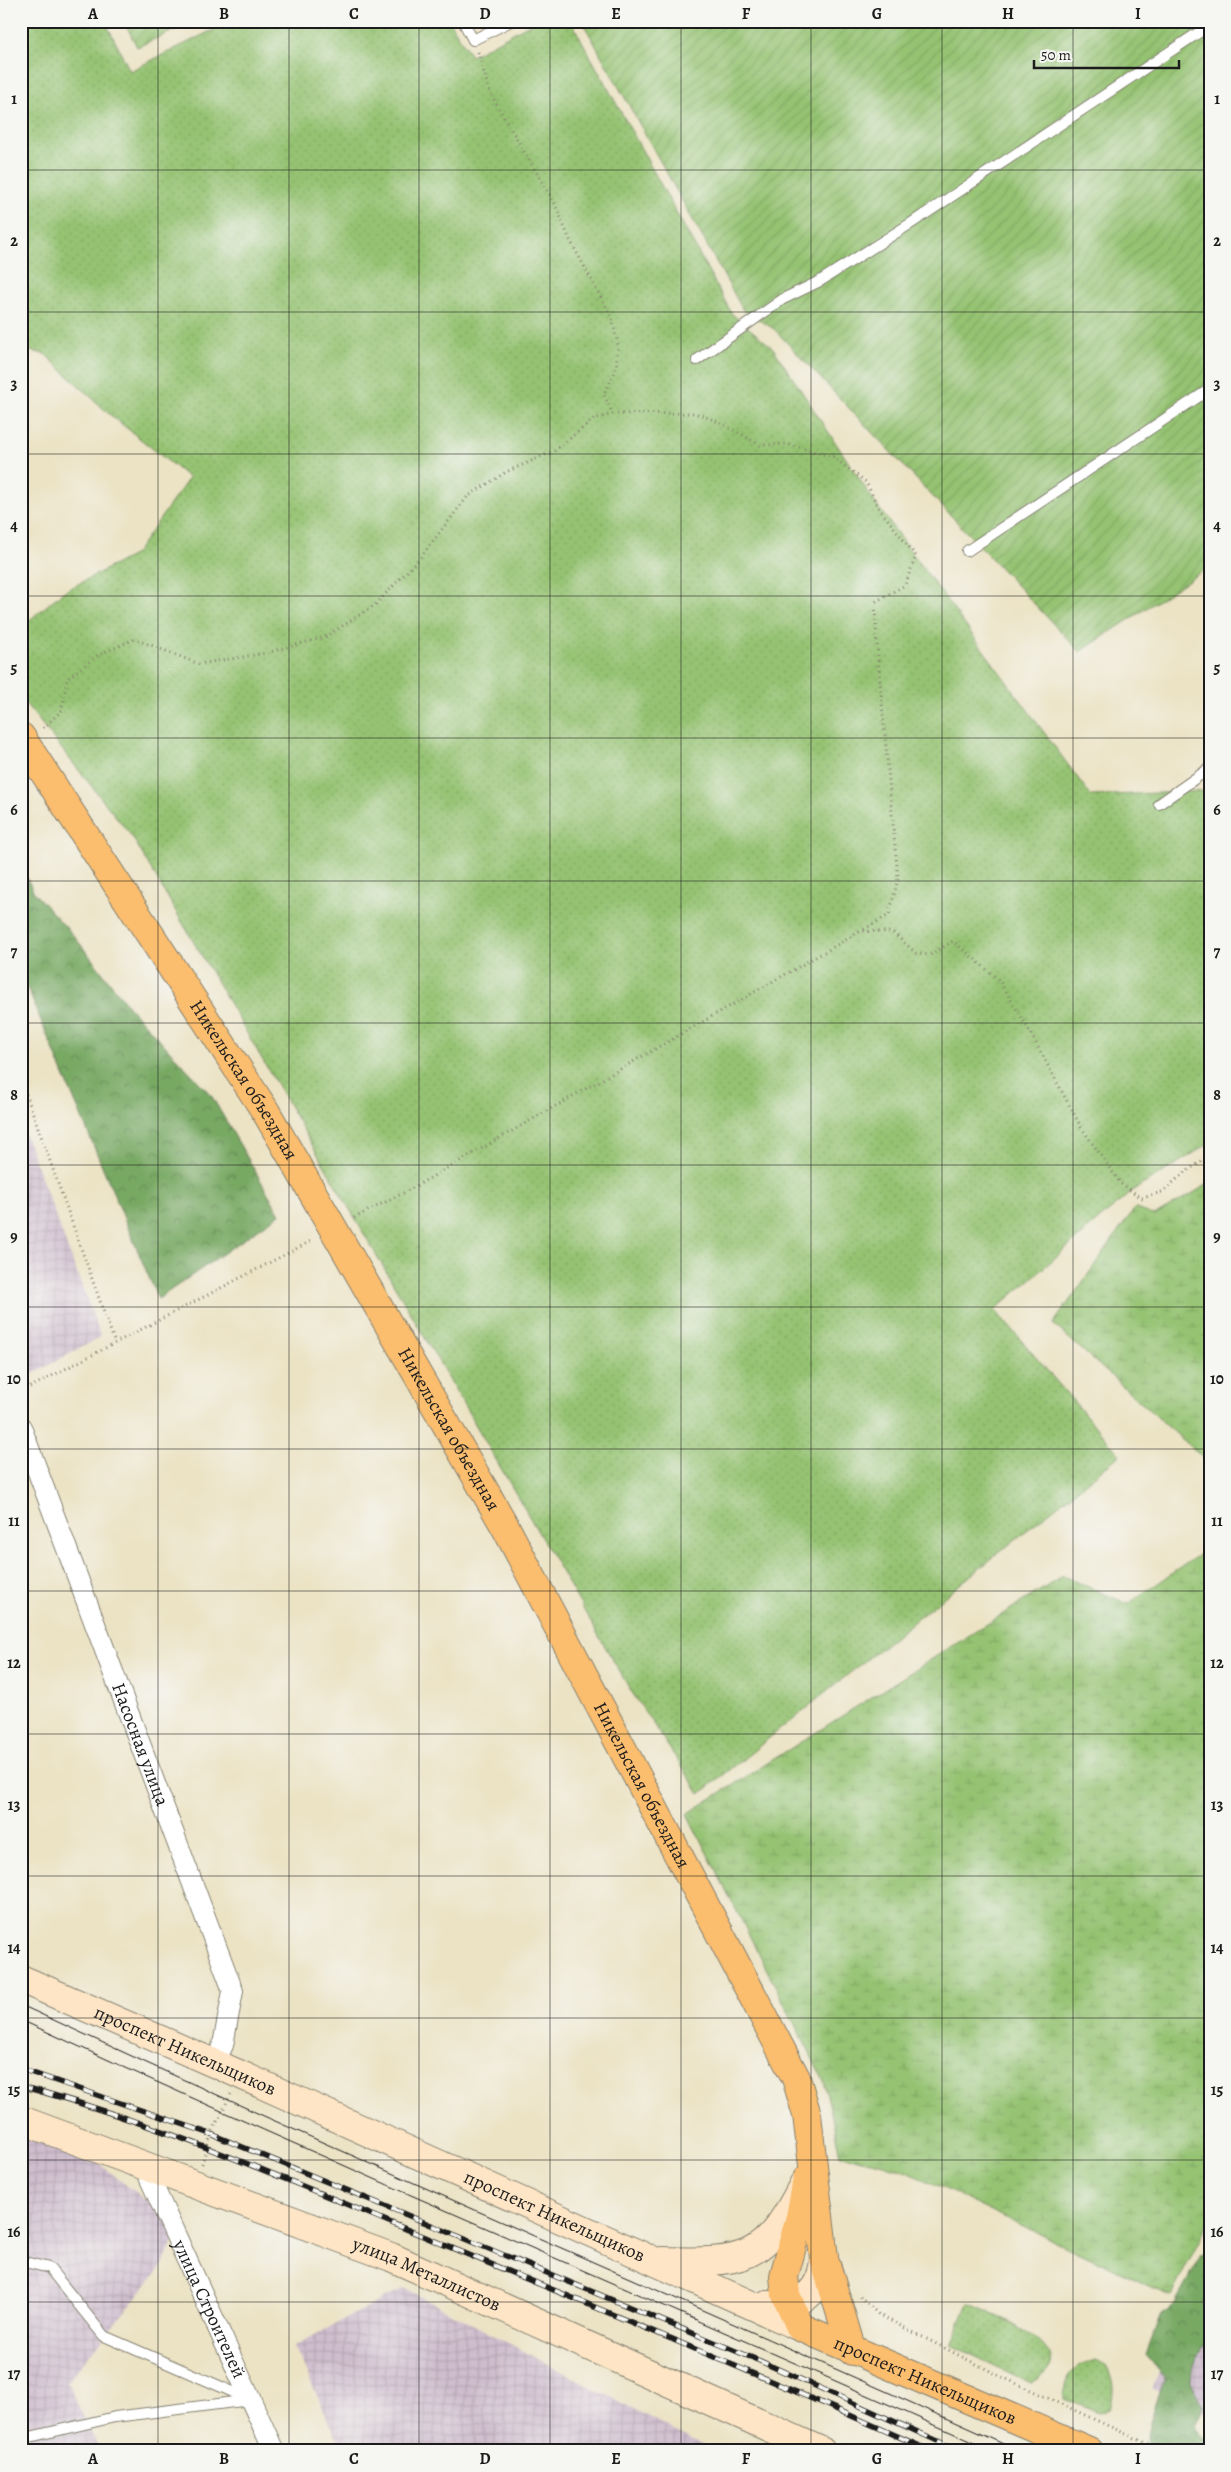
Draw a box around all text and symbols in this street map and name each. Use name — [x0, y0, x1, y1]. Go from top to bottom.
text: A — [87, 3, 99, 25]
text: B — [219, 3, 229, 25]
text: C — [349, 3, 359, 25]
text: D — [479, 3, 491, 25]
text: E — [611, 3, 621, 25]
text: F — [742, 3, 751, 25]
text: G — [872, 3, 882, 25]
text: H — [1002, 3, 1014, 25]
text: I — [1135, 3, 1141, 25]
scale bar — [1034, 38, 1178, 70]
text: 50 m — [1041, 45, 1071, 65]
text: 1 — [11, 88, 17, 110]
text: 1 — [1214, 88, 1220, 110]
text: 2 — [10, 230, 18, 252]
text: 2 — [1213, 230, 1221, 252]
text: 3 — [11, 373, 18, 395]
text: 3 — [1214, 373, 1221, 395]
text: 4 — [10, 515, 18, 537]
text: 4 — [1213, 515, 1221, 537]
text: 5 — [11, 657, 18, 679]
text: 5 — [1214, 657, 1221, 679]
text: 6 — [10, 799, 18, 821]
text: 6 — [1213, 799, 1221, 821]
text: 7 — [11, 941, 18, 963]
text: 7 — [1214, 941, 1221, 963]
street label: Никельская объездная — [183, 995, 304, 1165]
text: 8 — [10, 1084, 18, 1106]
text: 8 — [1213, 1084, 1221, 1106]
text: 9 — [10, 1226, 18, 1248]
text: 9 — [1213, 1226, 1221, 1248]
street label: Никельская объездная — [391, 1343, 506, 1516]
text: 10 — [7, 1368, 21, 1390]
text: 10 — [1210, 1368, 1224, 1390]
text: 11 — [8, 1510, 20, 1532]
text: 11 — [1211, 1510, 1223, 1532]
text: 12 — [7, 1652, 21, 1674]
text: 12 — [1210, 1652, 1224, 1674]
street label: Насосная улица — [105, 1679, 175, 1810]
street label: Никельская объездная — [587, 1697, 696, 1873]
text: 13 — [8, 1794, 20, 1816]
text: 13 — [1211, 1794, 1223, 1816]
text: 14 — [7, 1937, 21, 1959]
text: 14 — [1210, 1937, 1224, 1959]
street label: проспект Никельщиков — [90, 1999, 280, 2102]
text: 15 — [8, 2079, 20, 2101]
text: 15 — [1211, 2079, 1223, 2101]
street label: проспект Никельщиков — [460, 2164, 649, 2269]
text: 16 — [7, 2221, 21, 2243]
text: 16 — [1210, 2221, 1224, 2243]
street label: улица Металлистов — [348, 2231, 505, 2318]
street label: улица Строителей — [166, 2235, 252, 2383]
street label: проспект Никельщиков — [830, 2330, 1020, 2431]
text: 17 — [8, 2363, 20, 2385]
text: 17 — [1211, 2363, 1223, 2385]
text: A — [87, 2448, 99, 2470]
text: B — [219, 2448, 229, 2470]
text: C — [349, 2448, 359, 2470]
text: D — [479, 2448, 491, 2470]
text: E — [611, 2448, 621, 2470]
text: F — [742, 2448, 751, 2470]
text: G — [872, 2448, 882, 2470]
text: H — [1002, 2448, 1014, 2470]
text: I — [1135, 2448, 1141, 2470]

